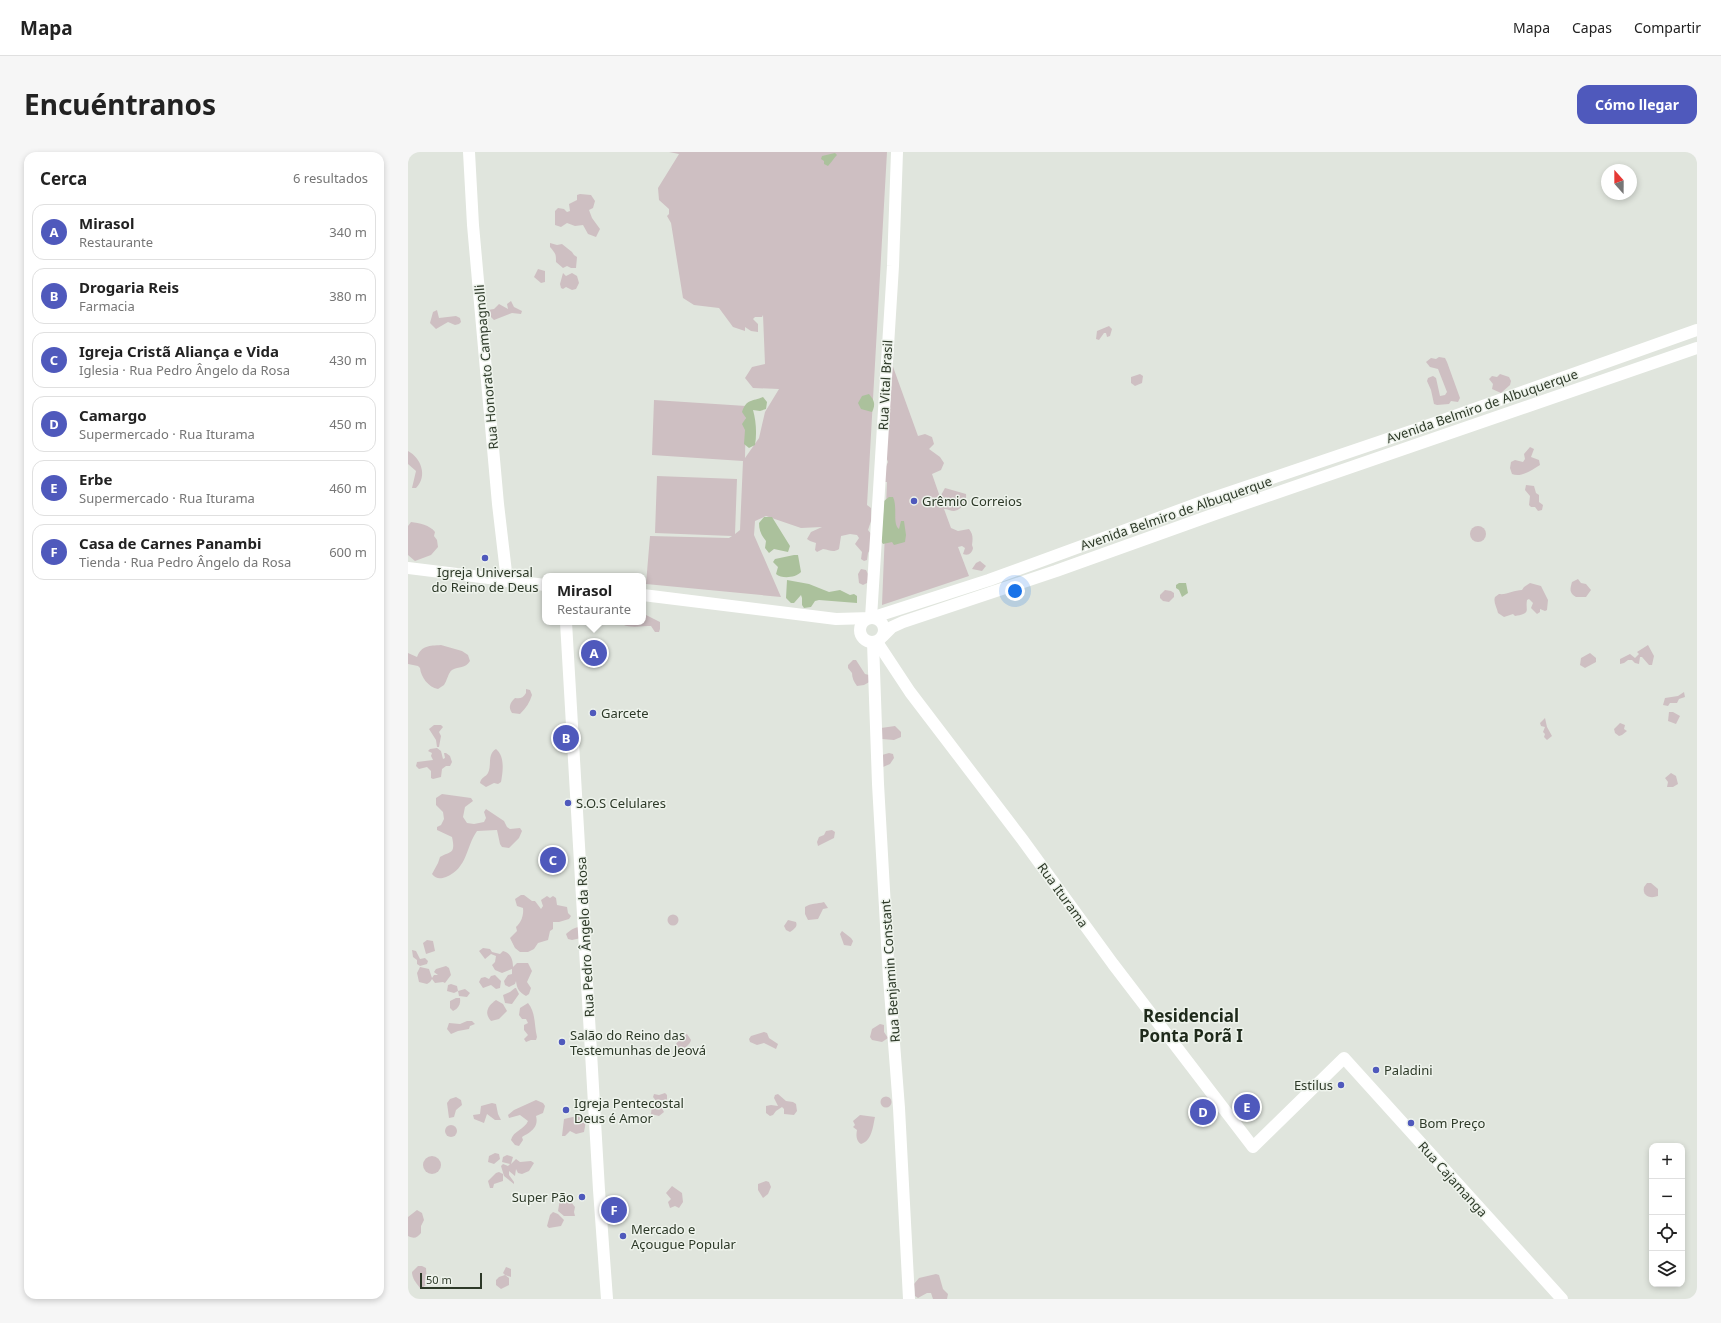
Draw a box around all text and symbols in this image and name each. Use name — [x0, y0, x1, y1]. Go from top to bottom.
text: Mapa — [20, 15, 73, 41]
text: Mapa — [1513, 18, 1550, 37]
text: Capas — [1572, 18, 1612, 37]
text: Compartir — [1634, 18, 1701, 37]
text: Encuéntranos — [24, 85, 216, 123]
button: Cómo llegar — [1577, 85, 1697, 124]
north arrow — [1601, 164, 1637, 200]
text: Cerca — [40, 167, 87, 190]
text: 6 resultados — [293, 169, 368, 187]
text: Mirasol — [79, 213, 134, 233]
text: A — [50, 223, 59, 241]
text: 340 m — [329, 223, 367, 241]
text: Restaurante — [79, 233, 153, 251]
text: Drogaria Reis — [79, 277, 179, 297]
street label: Rua Honorato Campagnolli — [470, 284, 502, 450]
text: B — [50, 287, 58, 305]
text: 380 m — [329, 287, 367, 305]
text: Farmacia — [79, 297, 135, 315]
street label: Rua Vital Brasil — [874, 339, 896, 431]
text: Igreja Cristã Aliança e Vida — [79, 341, 279, 361]
text: C — [50, 351, 58, 369]
text: 430 m — [329, 351, 367, 369]
text: Iglesia · Rua Pedro Ângelo da Rosa — [79, 361, 290, 379]
street label: Avenida Belmiro de Albuquerque — [1384, 365, 1580, 447]
text: Camargo — [79, 405, 147, 425]
text: D — [49, 415, 59, 433]
text: 450 m — [329, 415, 367, 433]
text: Supermercado · Rua Iturama — [79, 425, 255, 443]
text: Erbe — [79, 469, 113, 489]
street label: Avenida Belmiro de Albuquerque — [1078, 472, 1274, 554]
text: E — [50, 479, 58, 497]
text: 460 m — [329, 479, 367, 497]
text: Supermercado · Rua Iturama — [79, 489, 255, 507]
place label: Grêmio Correios — [922, 492, 1022, 510]
marker: Grêmio Correios — [909, 496, 919, 506]
text: Casa de Carnes Panambi — [79, 533, 261, 553]
text: F — [50, 543, 58, 561]
text: 600 m — [329, 543, 367, 561]
text: Tienda · Rua Pedro Ângelo da Rosa — [79, 553, 291, 571]
marker: Igreja Universal do Reino de Deus — [480, 553, 490, 563]
place label: Igreja Universal do Reino de Deus — [431, 563, 539, 596]
popup — [542, 573, 646, 625]
text: Mirasol — [557, 580, 612, 600]
your location — [1005, 581, 1025, 601]
text: Restaurante — [557, 600, 631, 618]
pin: A — [581, 638, 607, 668]
place label: Garcete — [601, 704, 648, 722]
marker: Garcete — [588, 708, 598, 718]
pin: B — [553, 723, 579, 753]
place label: S.O.S Celulares — [576, 794, 666, 812]
marker: S.O.S Celulares — [563, 798, 573, 808]
pin: C — [540, 845, 566, 875]
street label: Rua Pedro Ângelo da Rosa — [572, 856, 598, 1018]
street label: Rua Iturama — [1033, 859, 1093, 931]
street label: Rua Benjamin Constant — [876, 899, 904, 1043]
district label: Residencial Ponta Porã I — [1139, 1004, 1243, 1047]
place label: Salão do Reino das Testemunhas de Jeová — [570, 1026, 706, 1059]
marker: Salão do Reino das Testemunhas de Jeová — [557, 1037, 567, 1047]
place label: Paladini — [1384, 1061, 1433, 1079]
marker: Paladini — [1371, 1065, 1381, 1075]
place label: Estilus — [1294, 1076, 1333, 1094]
marker: Estilus — [1336, 1080, 1346, 1090]
pin: E — [1234, 1092, 1260, 1122]
place label: Igreja Pentecostal Deus é Amor — [574, 1094, 684, 1127]
pin: D — [1190, 1097, 1216, 1127]
marker: Igreja Pentecostal Deus é Amor — [561, 1105, 571, 1115]
place label: Bom Preço — [1419, 1114, 1485, 1132]
marker: Bom Preço — [1406, 1118, 1416, 1128]
street label: Rua Cajamanga — [1414, 1137, 1492, 1221]
map controls — [1649, 1143, 1685, 1287]
button: + — [1649, 1143, 1685, 1179]
button: − — [1649, 1179, 1685, 1215]
place label: Super Pão — [512, 1188, 574, 1206]
marker: Super Pão — [577, 1192, 587, 1202]
pin: F — [601, 1195, 627, 1225]
button: locate — [1649, 1215, 1685, 1251]
place label: Mercado e Açougue Popular — [631, 1220, 737, 1253]
marker: Mercado e Açougue Popular — [618, 1231, 628, 1241]
button: layers — [1649, 1251, 1685, 1287]
scale bar — [420, 1271, 482, 1290]
text: 50 m — [426, 1272, 452, 1287]

